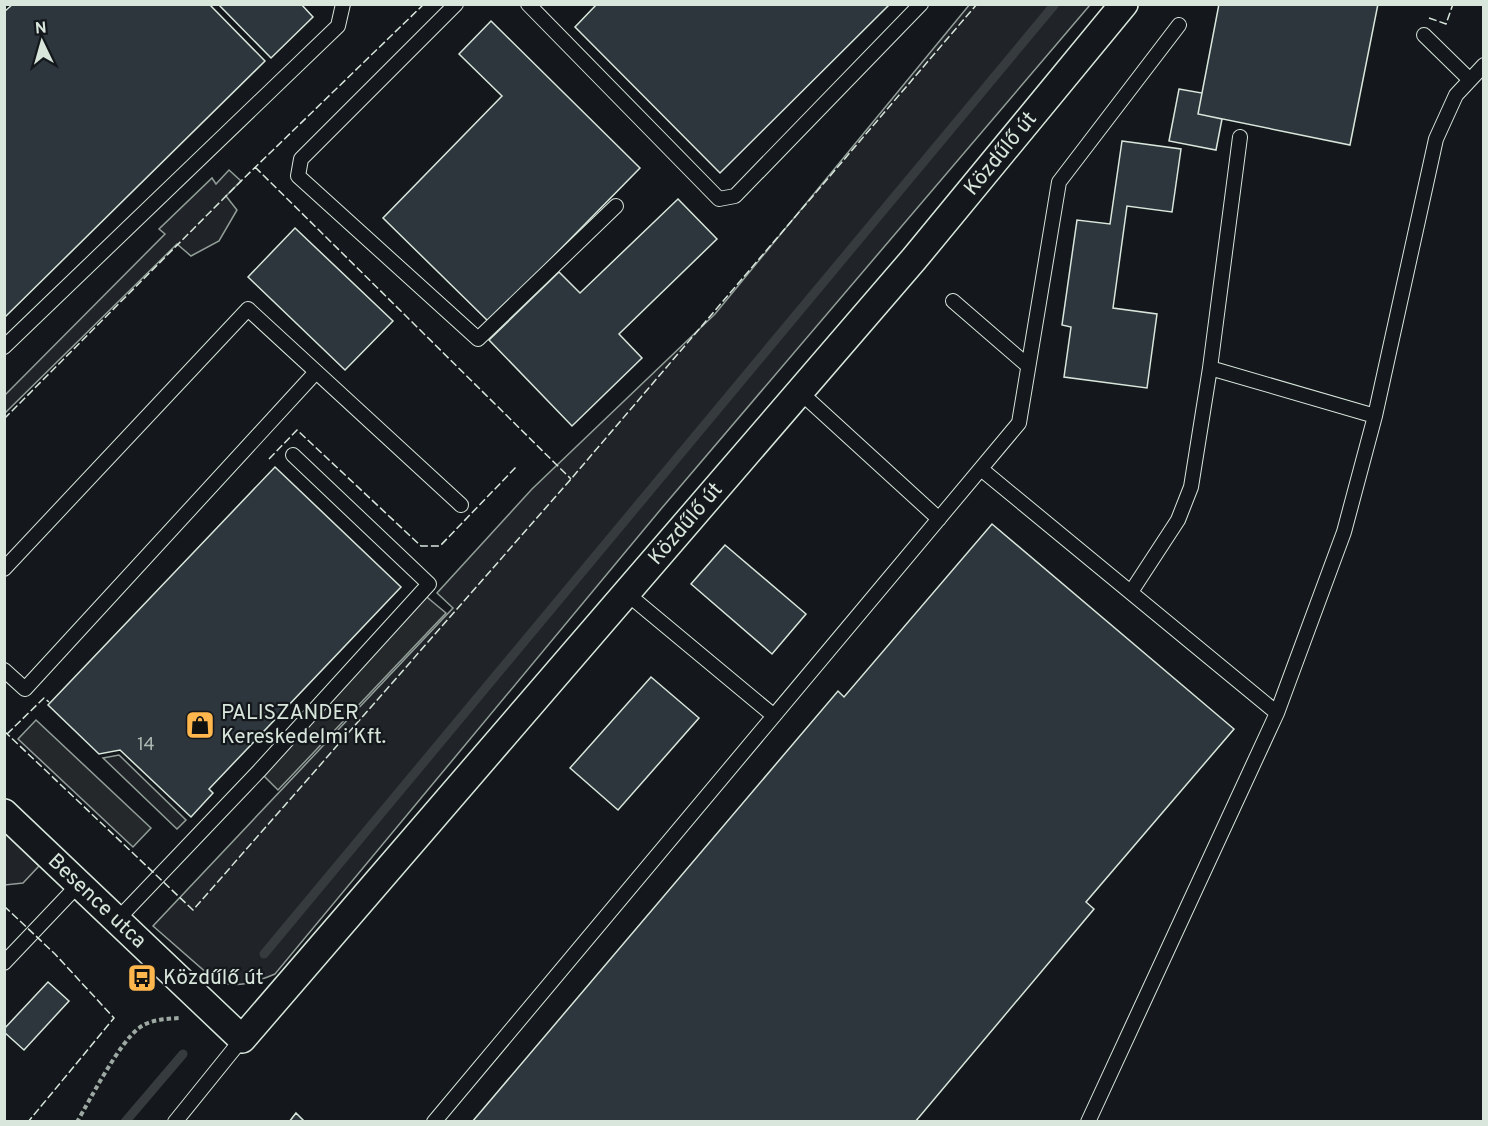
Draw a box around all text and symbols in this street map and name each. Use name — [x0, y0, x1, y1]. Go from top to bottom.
north arrow — [12, 12, 72, 72]
text: N — [34, 19, 47, 40]
street label: Közdűlő út — [958, 106, 1043, 201]
street label: Közdűlő út — [643, 477, 729, 571]
place label: PALISZANDER Kereskedelmi Kft. — [221, 700, 386, 751]
shop icon: PALISZANDER Kereskedelmi Kft. — [184, 709, 216, 741]
house number: 14 — [137, 734, 155, 757]
street label: Besence utca — [42, 848, 152, 954]
bus stop icon: Közdűlő út — [126, 962, 158, 994]
place label: Közdűlő út — [163, 965, 264, 992]

